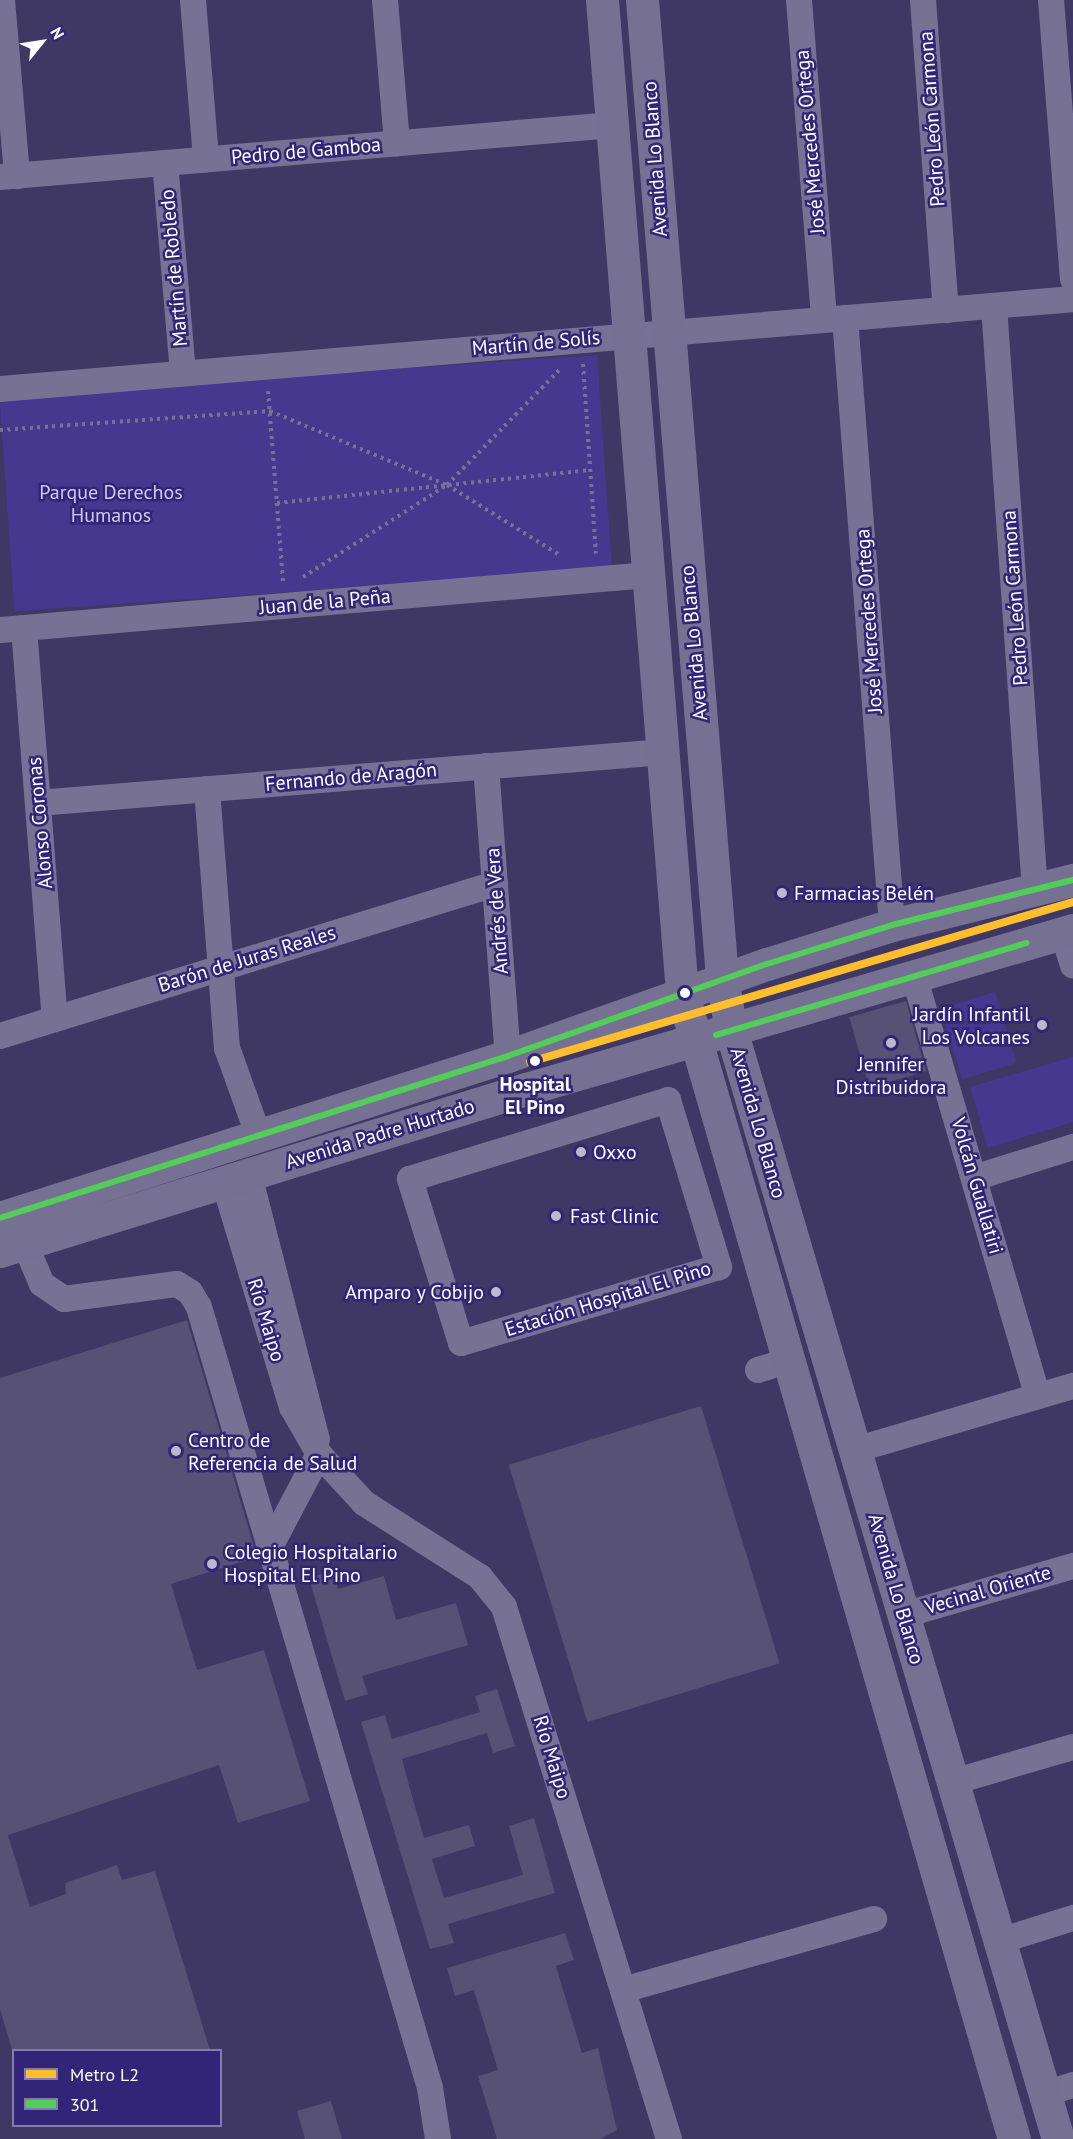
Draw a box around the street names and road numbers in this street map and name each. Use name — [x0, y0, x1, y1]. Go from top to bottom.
street label: Pedro León Carmona — [914, 30, 950, 208]
street label: José Mercedes Ortega — [790, 49, 830, 235]
street label: Avenida Lo Blanco — [638, 80, 672, 238]
street label: Pedro de Gamboa — [230, 132, 382, 170]
street label: Martín de Robledo — [155, 188, 193, 348]
street label: Martín de Solís — [471, 325, 601, 361]
street label: Pedro León Carmona — [997, 509, 1033, 687]
street label: José Mercedes Ortega — [851, 528, 887, 714]
street label: Avenida Lo Blanco — [675, 564, 713, 722]
street label: Juan de la Peña — [258, 584, 392, 620]
street label: Alonso Coronas — [22, 756, 58, 890]
street label: Fernando de Aragón — [264, 758, 438, 796]
street label: Andrés de Vera — [481, 847, 513, 975]
street label: Barón de Juras Reales — [155, 921, 339, 997]
street label: Avenida Lo Blanco — [725, 1045, 791, 1201]
street label: Avenida Padre Hurtado — [283, 1094, 477, 1174]
street label: Volcán Guallatiri — [946, 1115, 1008, 1257]
street label: Estación Hospital El Pino — [502, 1256, 714, 1342]
street label: Río Maipo — [242, 1275, 290, 1365]
street label: Avenida Lo Blanco — [863, 1511, 929, 1667]
street label: Vecinal Oriente — [922, 1561, 1054, 1619]
street label: Río Maipo — [528, 1712, 576, 1802]

